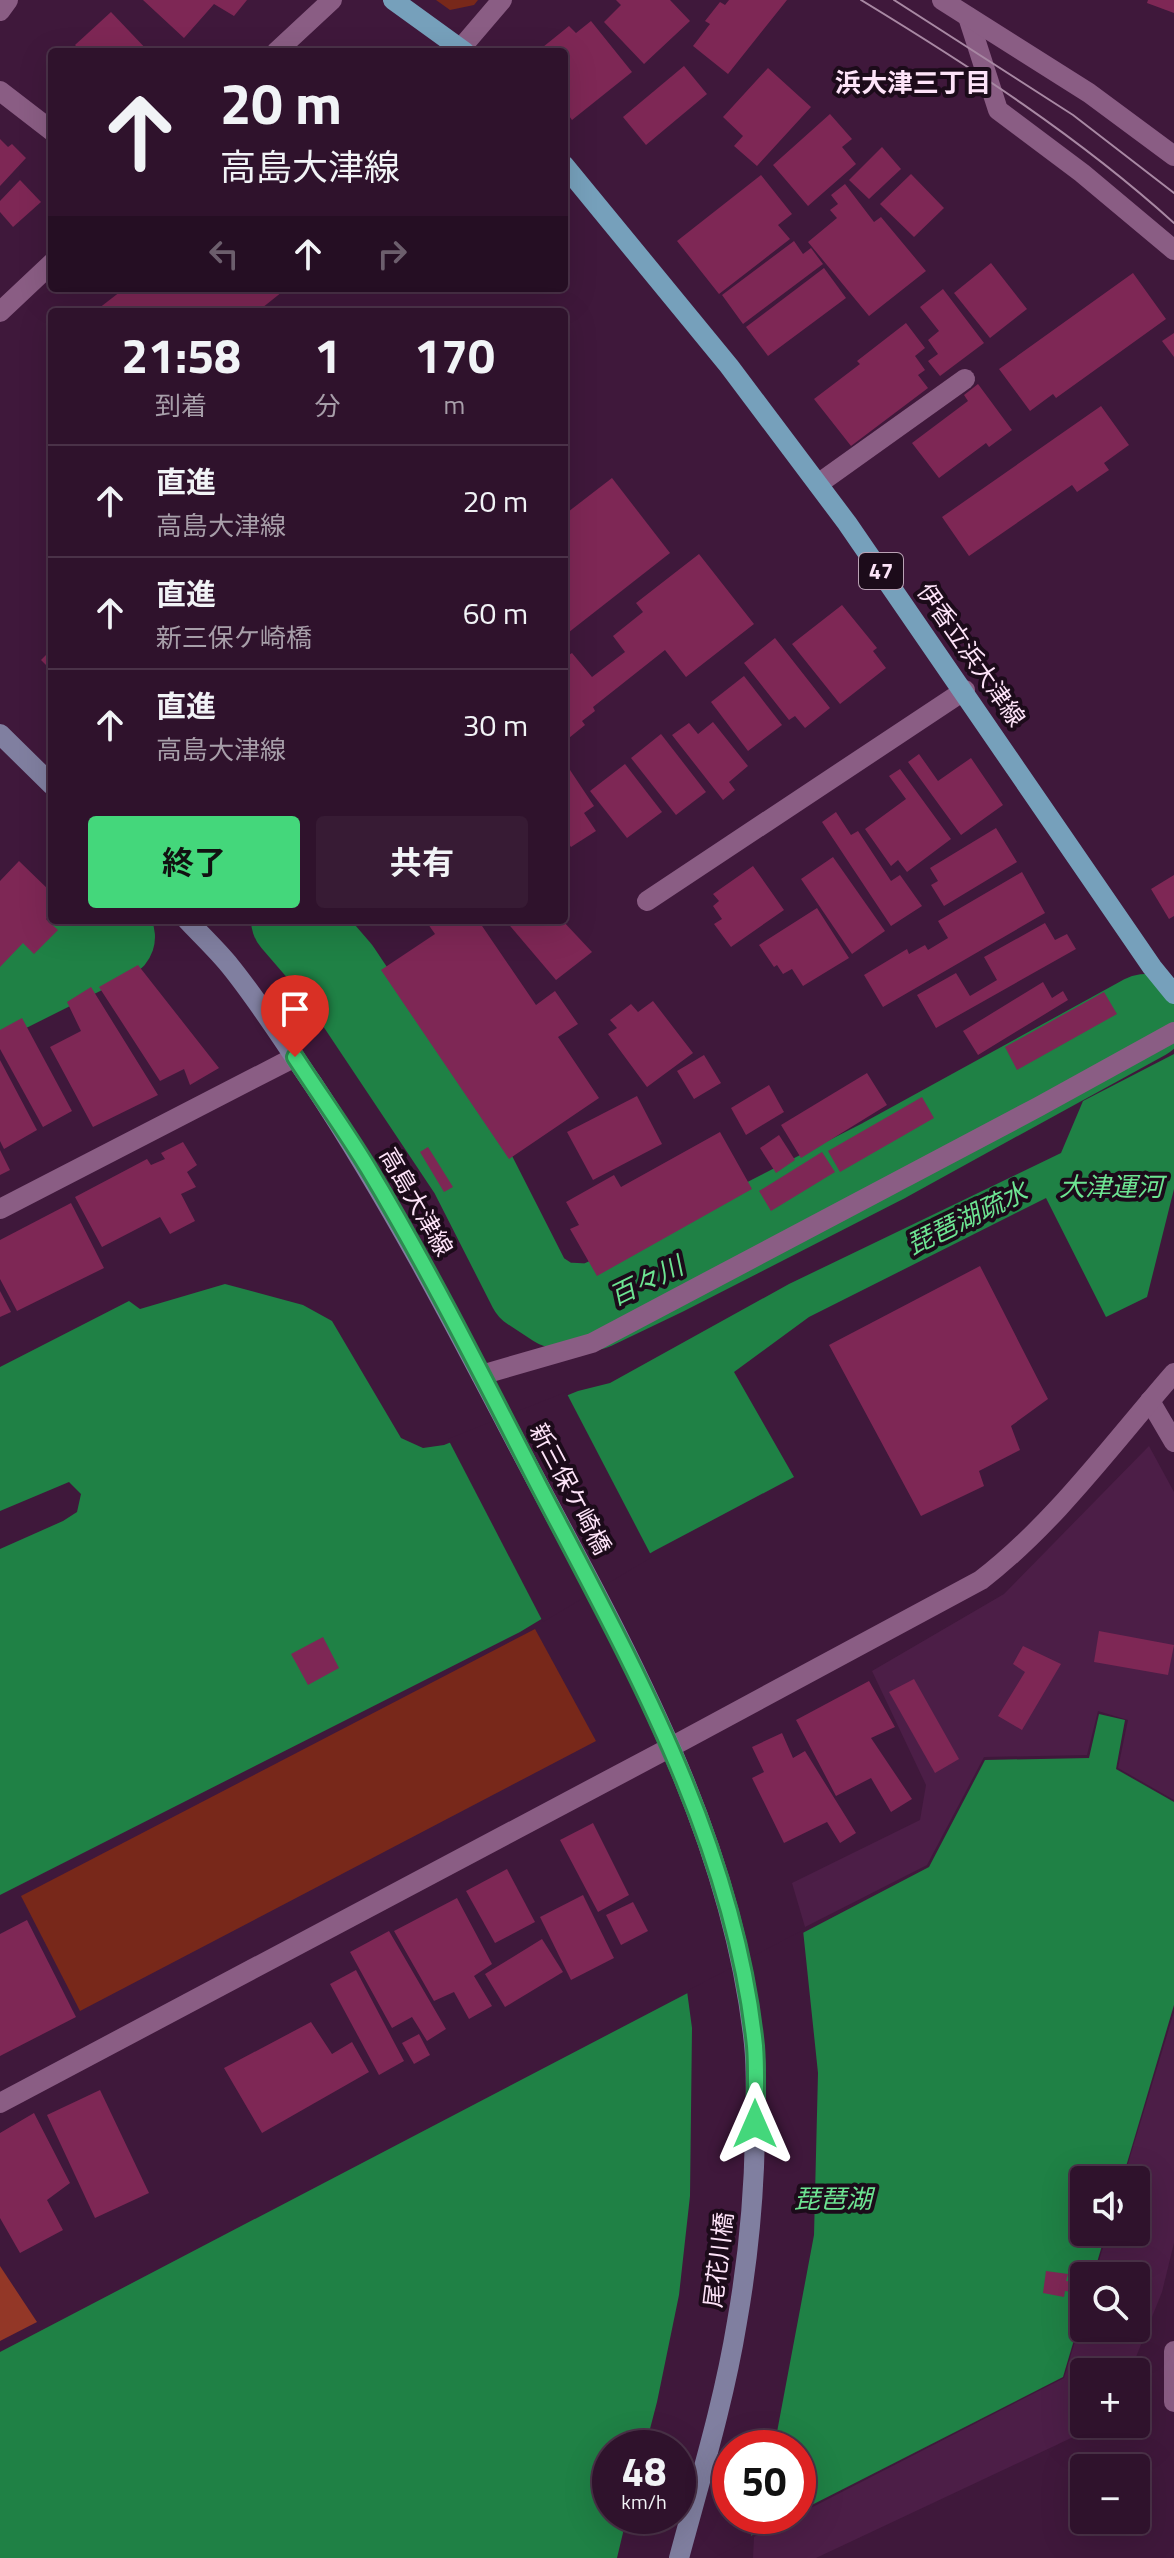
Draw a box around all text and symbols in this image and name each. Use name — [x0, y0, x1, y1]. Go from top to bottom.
text: 20 m — [220, 61, 342, 146]
district label: 浜大津三丁目 — [835, 63, 991, 102]
icon: ahead — [88, 80, 192, 184]
text: 高島大津線 — [220, 139, 400, 194]
icon: left — [202, 232, 246, 276]
icon: ahead — [286, 232, 330, 276]
icon: right — [370, 232, 414, 276]
text: 21:58 — [121, 319, 241, 392]
text: 1 — [314, 319, 341, 392]
text: 170 — [414, 319, 495, 392]
text: m — [444, 385, 465, 424]
text: 到着 — [155, 386, 207, 425]
text: 分 — [315, 386, 341, 425]
text: 直進 — [156, 459, 216, 505]
text: 20 m — [463, 478, 528, 524]
icon: ahead — [88, 479, 132, 523]
text: 高島大津線 — [156, 506, 286, 545]
road number: 47 — [859, 553, 903, 589]
text: 直進 — [156, 571, 216, 617]
street label: 伊香立浜大津線 — [909, 575, 1035, 734]
text: 60 m — [463, 590, 528, 636]
icon: ahead — [88, 591, 132, 635]
text: 新三保ケ崎橋 — [156, 618, 312, 657]
text: 直進 — [156, 683, 216, 729]
text: 30 m — [463, 702, 528, 748]
icon: ahead — [88, 703, 132, 747]
text: 高島大津線 — [156, 730, 286, 769]
button: 終了 — [88, 816, 300, 908]
button: 共有 — [316, 816, 528, 908]
pin — [261, 975, 329, 1057]
icon: arrive — [273, 987, 317, 1031]
street label: 高島大津線 — [371, 1141, 462, 1262]
water label: 大津運河 — [1059, 1167, 1168, 1206]
water label: 琵琶湖疏水 — [900, 1170, 1036, 1264]
water label: 百々川 — [602, 1245, 692, 1315]
street label: 新三保ケ崎橋 — [521, 1417, 621, 1561]
position arrow — [713, 2082, 797, 2166]
map controls — [1070, 2166, 1150, 2534]
button: sound — [1070, 2166, 1150, 2246]
water label: 琵琶湖 — [794, 2179, 876, 2218]
street label: 尾花川橋 — [694, 2210, 742, 2310]
button: search — [1070, 2262, 1150, 2342]
button: + — [1070, 2358, 1150, 2438]
speed limit sign: 50 — [712, 2430, 816, 2534]
text: 48 — [622, 2441, 666, 2502]
button: − — [1070, 2454, 1150, 2534]
text: km/h — [621, 2486, 667, 2517]

